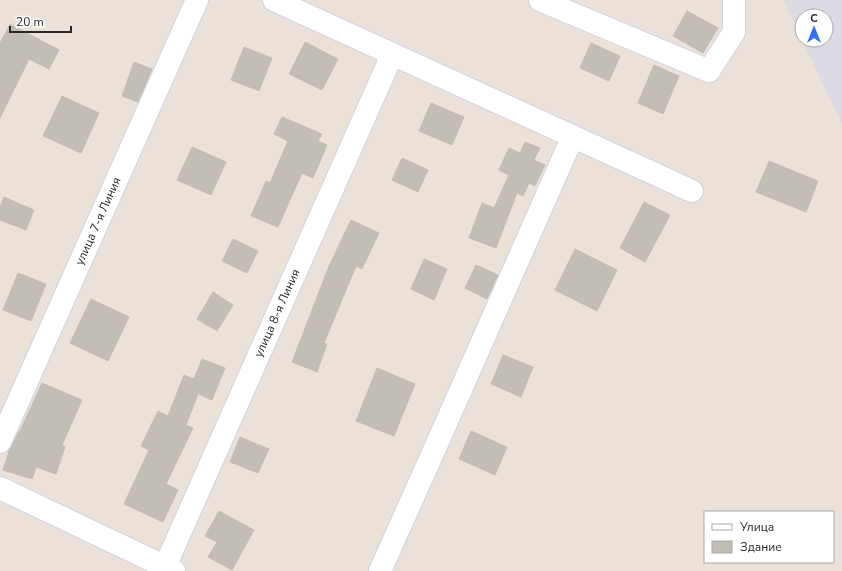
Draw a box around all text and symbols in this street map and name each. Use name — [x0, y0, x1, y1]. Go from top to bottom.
scale bar — [10, 8, 71, 34]
north arrow — [794, 8, 834, 48]
text: С — [810, 11, 818, 26]
text: 20 m — [16, 14, 44, 30]
street label: улица 7-я Линия — [71, 174, 125, 268]
street label: улица 8-я Линия — [250, 266, 304, 360]
legend — [704, 511, 834, 563]
text: Улица — [739, 519, 774, 535]
text: Здание — [740, 539, 782, 555]

